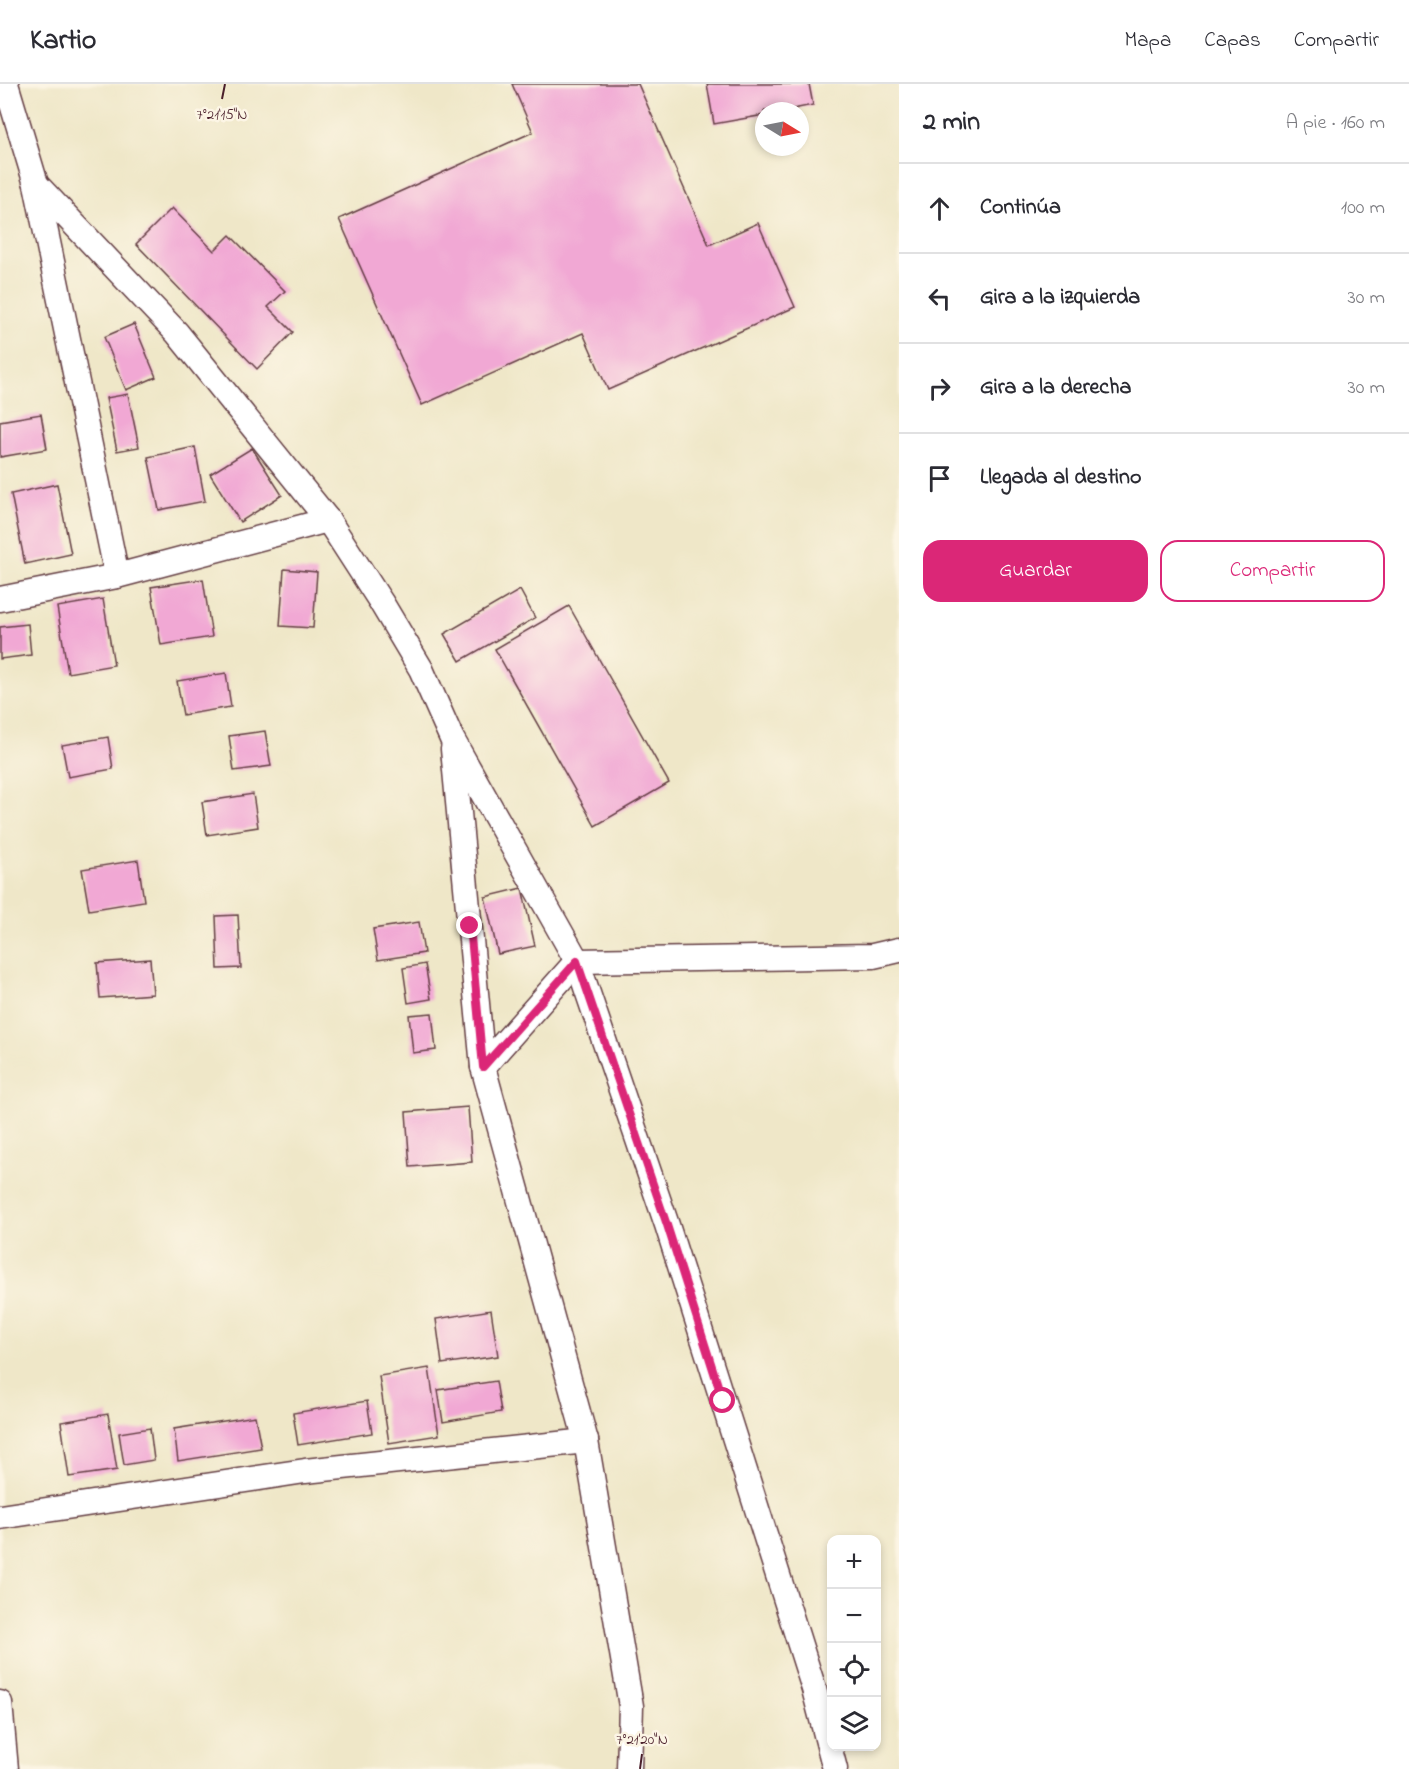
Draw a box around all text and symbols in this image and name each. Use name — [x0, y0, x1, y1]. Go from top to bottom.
text: Kartio — [30, 21, 96, 62]
text: Mapa — [1124, 26, 1171, 56]
text: Capas — [1204, 26, 1261, 56]
text: Compartir — [1294, 26, 1379, 56]
north arrow — [755, 102, 809, 156]
text: 7°21'15"N — [197, 104, 248, 126]
text: 2 min — [923, 104, 980, 142]
text: A pie · 160 m — [1286, 109, 1385, 138]
icon: ahead — [923, 192, 956, 225]
text: Continúa — [980, 192, 1061, 224]
text: 100 m — [1341, 194, 1385, 223]
icon: left — [923, 282, 956, 315]
text: Gira a la izquierda — [980, 282, 1140, 314]
text: 30 m — [1348, 284, 1385, 313]
icon: right — [923, 372, 956, 405]
text: Gira a la derecha — [980, 372, 1131, 404]
text: 30 m — [1348, 374, 1385, 403]
icon: arrive — [923, 462, 956, 495]
text: Llegada al destino — [980, 462, 1141, 494]
button: Guardar — [923, 540, 1148, 602]
button: Compartir — [1160, 540, 1385, 602]
route end — [456, 912, 482, 938]
route start — [709, 1387, 735, 1413]
map controls — [827, 1535, 881, 1751]
button: + — [827, 1535, 881, 1589]
button: − — [827, 1589, 881, 1643]
button: locate — [827, 1643, 881, 1697]
button: layers — [827, 1697, 881, 1751]
text: 7°21'20"N — [616, 1729, 668, 1751]

